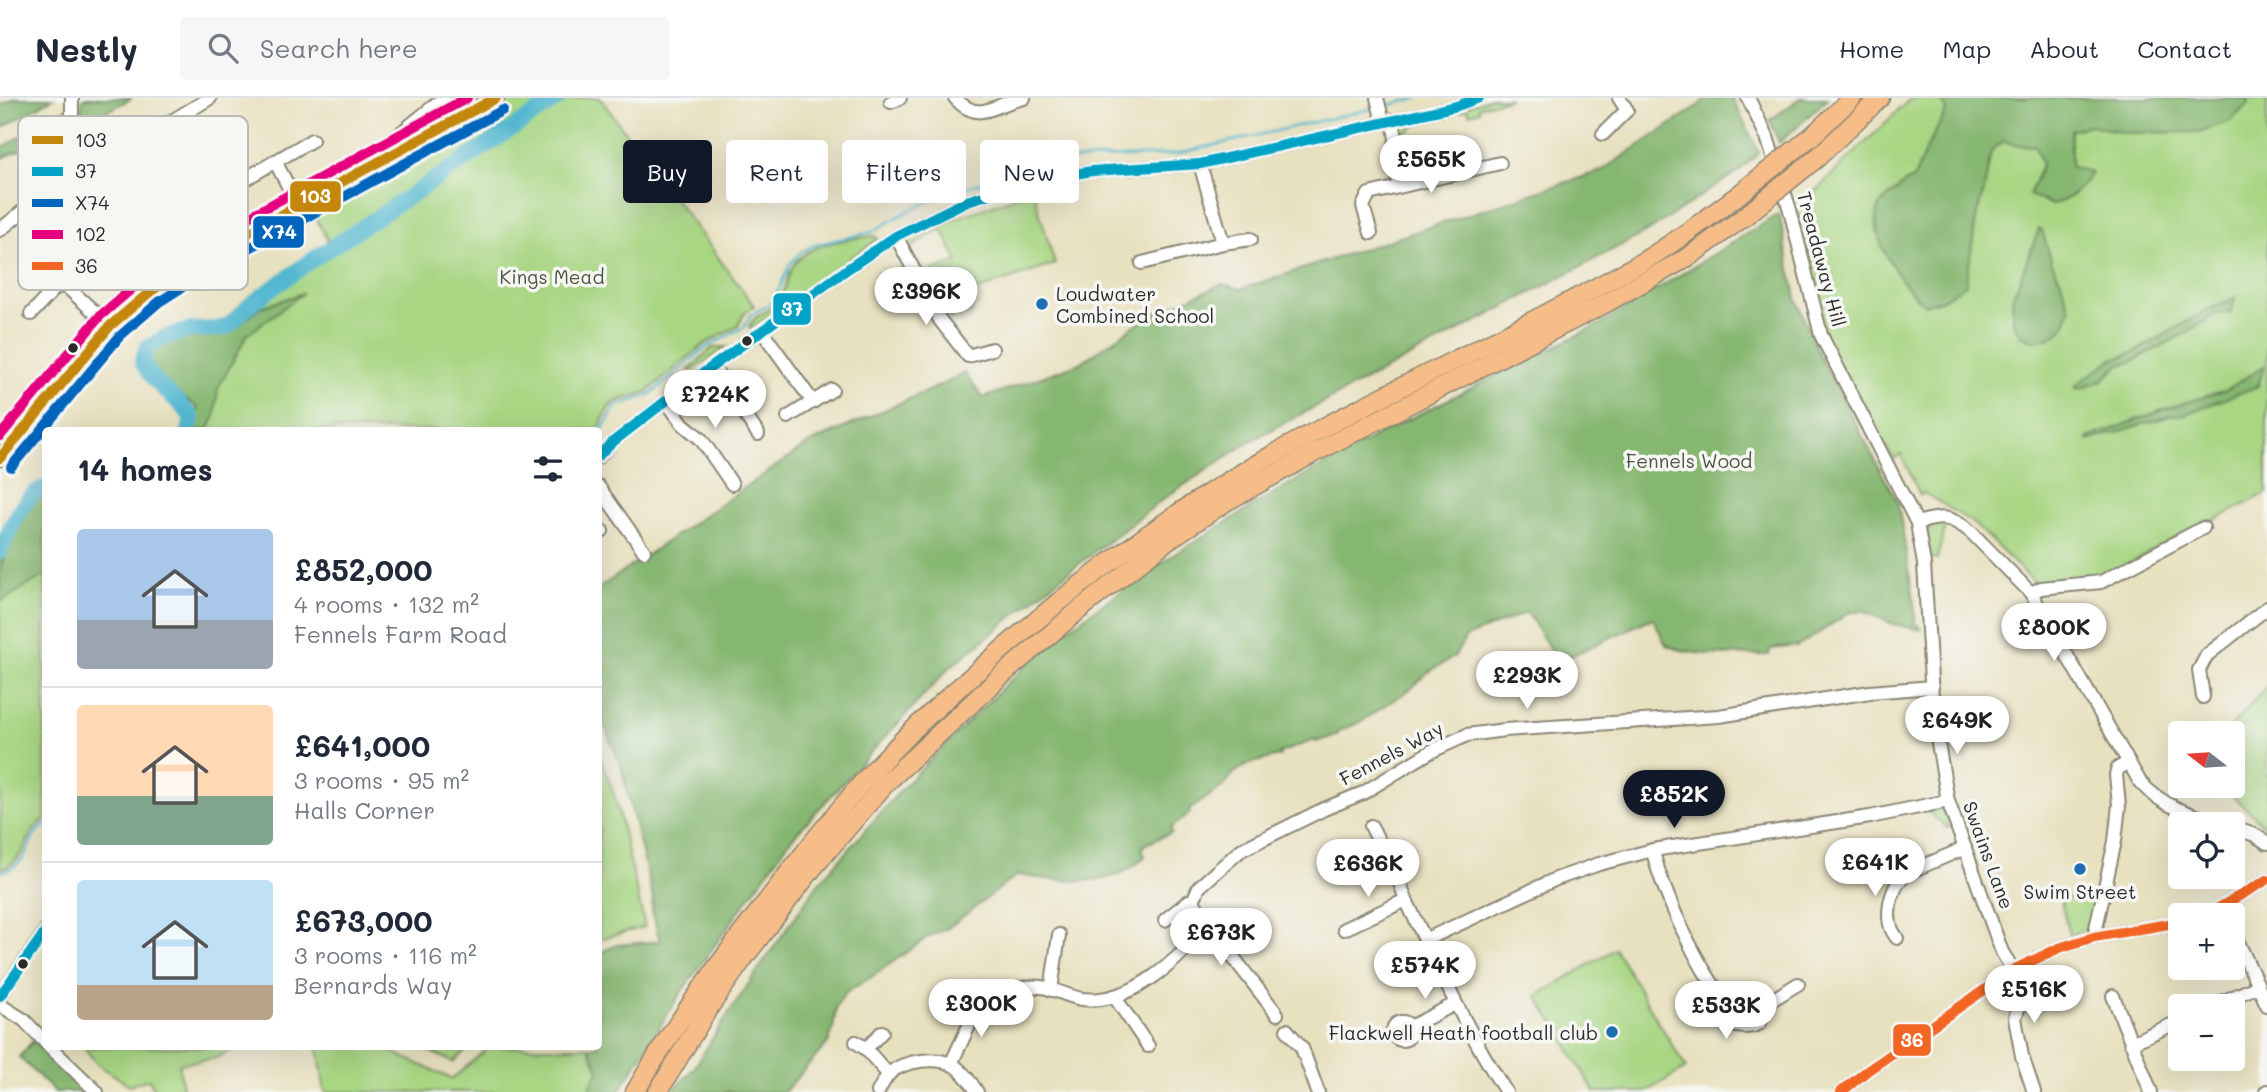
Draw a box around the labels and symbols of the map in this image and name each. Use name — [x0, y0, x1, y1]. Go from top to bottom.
legend — [18, 116, 248, 290]
text: 103 — [75, 127, 106, 152]
pin: £565K — [1382, 136, 1480, 195]
text: 37 — [75, 158, 97, 183]
line badge: 103 — [289, 180, 342, 213]
text: 103 — [299, 183, 331, 208]
street label: Treadaway Hill — [1792, 189, 1852, 329]
text: X74 — [75, 190, 109, 215]
line badge: X74 — [252, 215, 305, 249]
text: X74 — [261, 219, 297, 244]
text: 102 — [75, 221, 106, 246]
text: 36 — [75, 253, 98, 278]
park label: Kings Mead — [500, 264, 605, 289]
pin: £396K — [877, 268, 975, 327]
place label: Loudwater Combined School — [1056, 281, 1214, 328]
line badge: 37 — [772, 292, 812, 326]
text: 37 — [781, 296, 803, 321]
marker: Loudwater Combined School — [1034, 296, 1050, 312]
unlabelled marker — [740, 334, 754, 348]
unlabelled marker — [66, 341, 80, 355]
pin: £724K — [666, 370, 764, 430]
park label: Fennels Wood — [1626, 448, 1752, 473]
pin: £800K — [2005, 603, 2103, 663]
pin: £293K — [1478, 652, 1576, 711]
pin: £649K — [1908, 696, 2006, 756]
street label: Fennels Way — [1335, 715, 1447, 791]
north arrow — [2168, 721, 2245, 798]
pin: £852K — [1625, 770, 1723, 830]
street label: Swains Lane — [1958, 798, 2020, 912]
pin: £641K — [1826, 838, 1924, 898]
pin: £636K — [1319, 840, 1417, 899]
marker: Swim Street — [2072, 861, 2088, 877]
place label: Swim Street — [2024, 879, 2136, 904]
pin: £673K — [1172, 908, 1270, 968]
pin: £574K — [1376, 942, 1474, 1001]
unlabelled marker — [16, 957, 30, 971]
pin: £516K — [1985, 965, 2083, 1025]
pin: £300K — [932, 979, 1030, 1039]
pin: £533K — [1677, 982, 1775, 1041]
place label: Flackwell Heath football club — [1329, 1020, 1598, 1045]
line badge: 36 — [1892, 1023, 1932, 1057]
marker: Flackwell Heath football club — [1604, 1024, 1620, 1040]
text: 36 — [1901, 1027, 1923, 1052]

